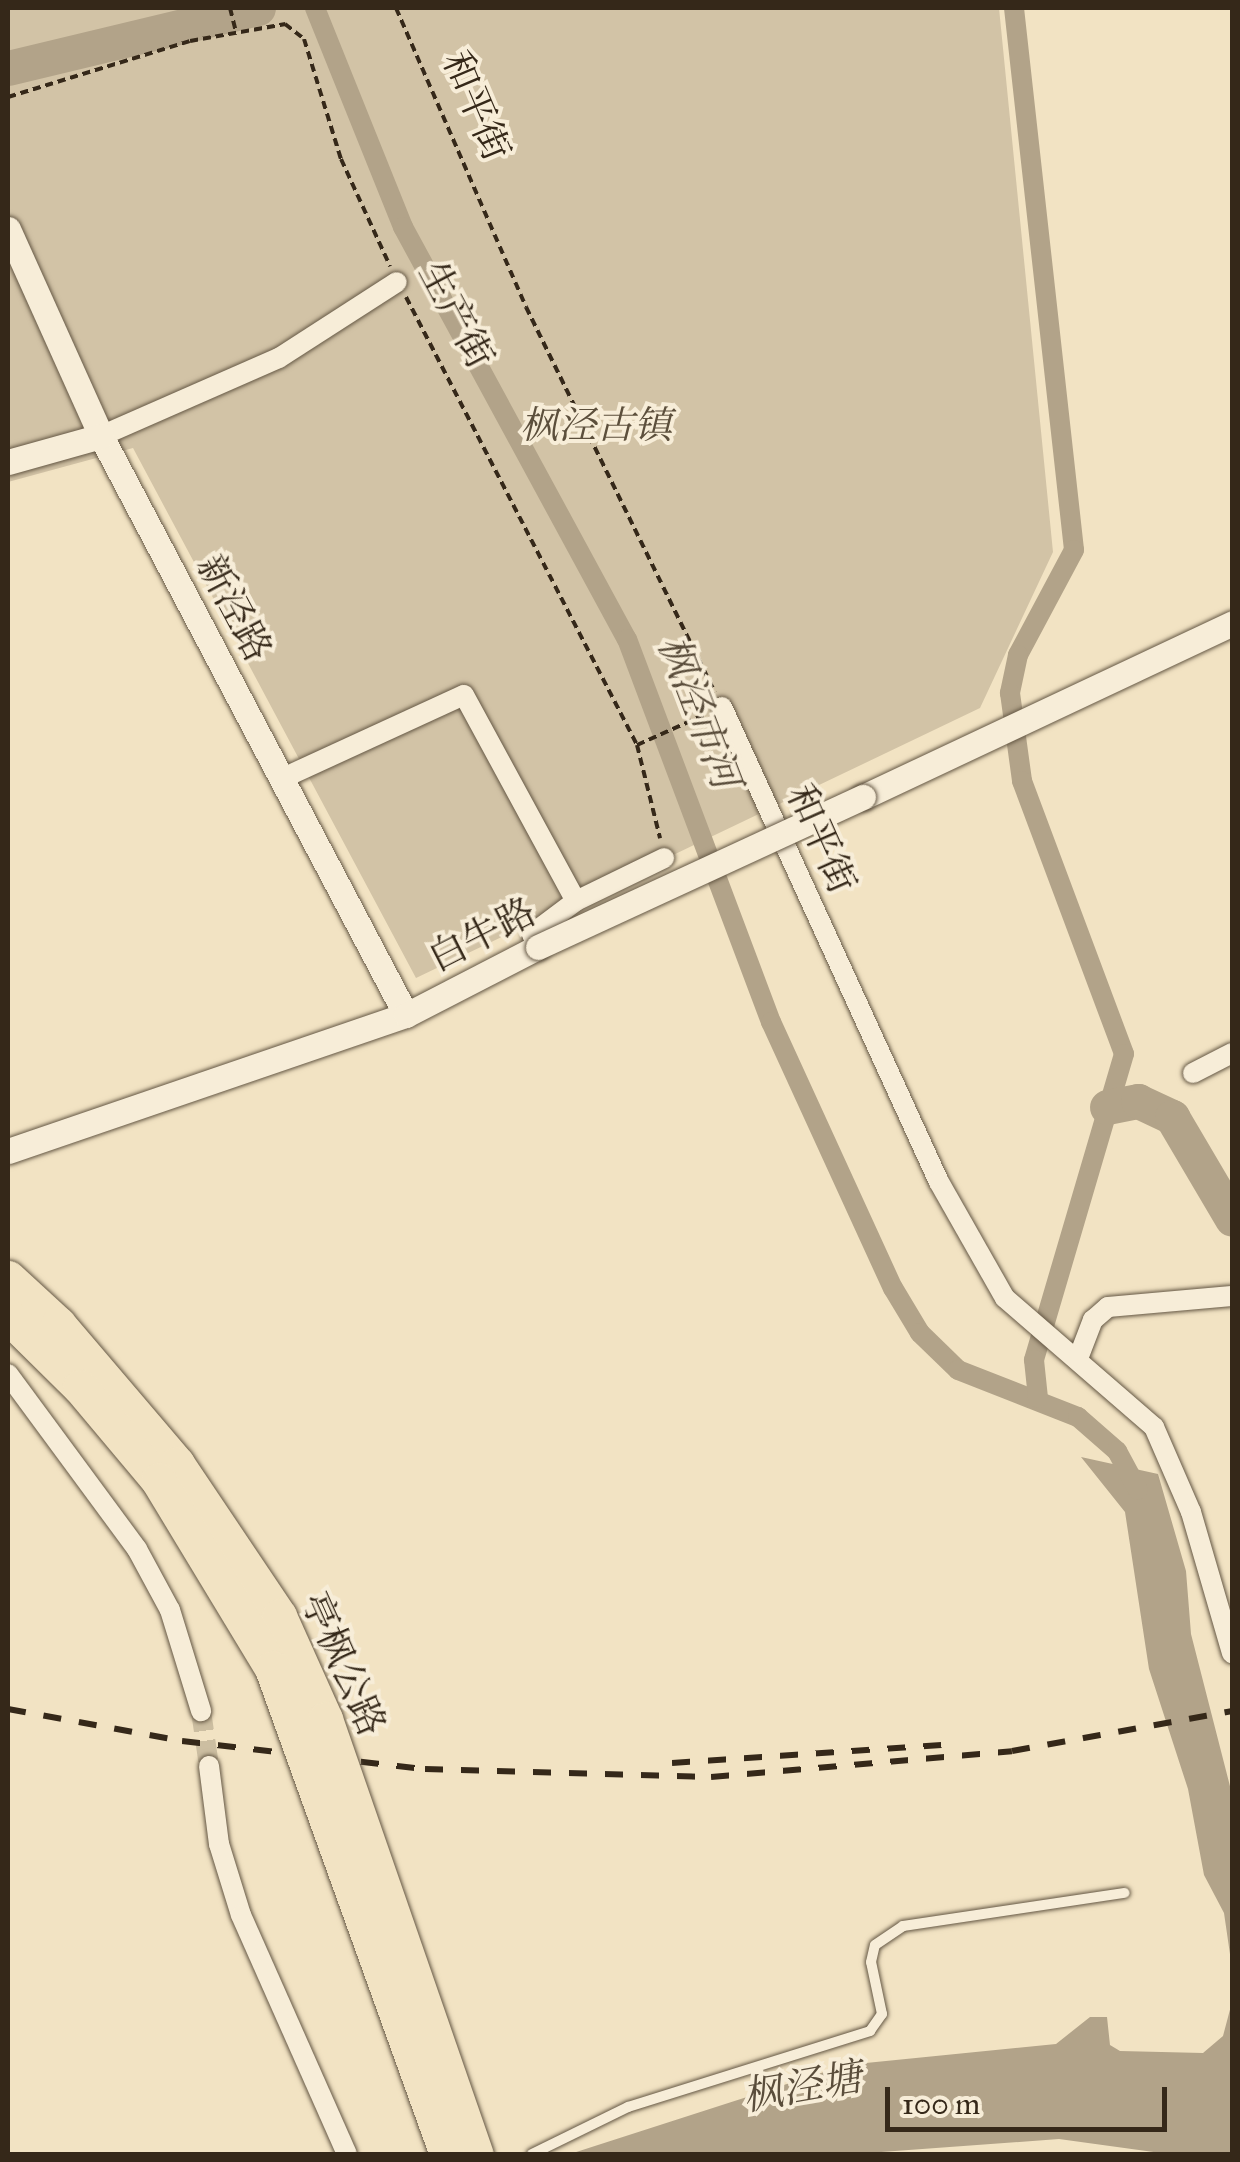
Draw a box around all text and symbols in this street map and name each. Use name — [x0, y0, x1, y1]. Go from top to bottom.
street label: 和平街 — [433, 45, 519, 167]
street label: 生产街 — [409, 254, 503, 376]
park label: 枫泾古镇 — [520, 403, 672, 449]
street label: 新泾路 — [187, 547, 281, 669]
water label: 枫泾市河 — [648, 629, 750, 795]
street label: 和平街 — [777, 778, 865, 900]
street label: 白牛路 — [421, 889, 543, 981]
street label: 亭枫公路 — [291, 1585, 395, 1743]
water label: 枫泾塘 — [739, 2053, 865, 2121]
scale bar — [890, 2067, 1172, 2129]
text: 100 m — [902, 2086, 980, 2122]

